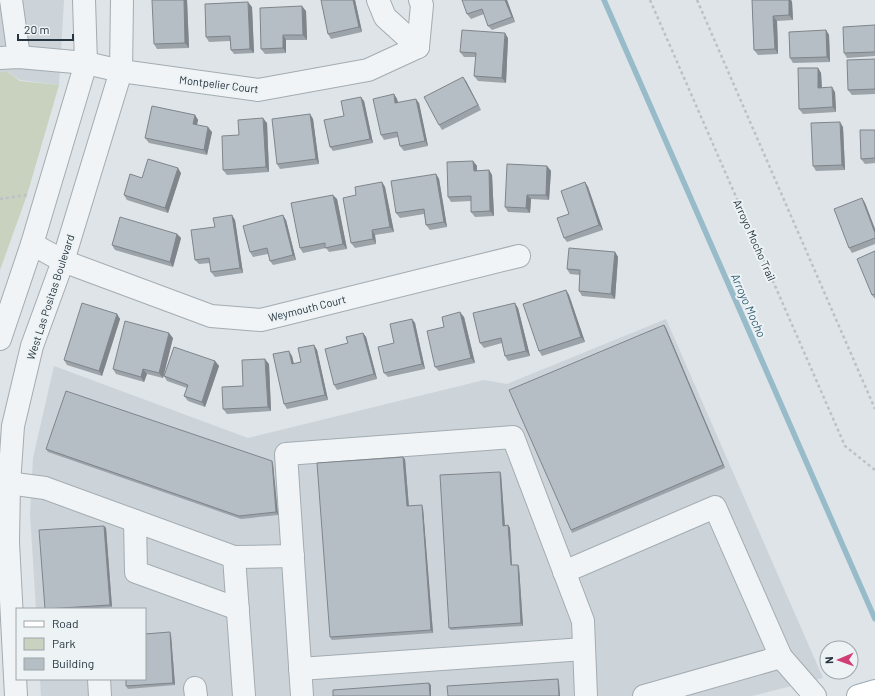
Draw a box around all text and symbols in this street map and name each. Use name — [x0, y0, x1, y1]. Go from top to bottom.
scale bar — [18, 16, 73, 42]
text: 20 m — [24, 22, 50, 36]
street label: Montpelier Court — [179, 73, 259, 95]
street label: Arroyo Mocho Trail — [731, 197, 779, 283]
street label: West Las Positas Boulevard — [24, 233, 76, 361]
water label: Arroyo Mocho — [729, 271, 769, 339]
street label: Weymouth Court — [267, 292, 347, 324]
legend — [16, 608, 146, 680]
text: Road — [52, 616, 79, 630]
text: Park — [52, 636, 76, 650]
north arrow — [819, 640, 859, 680]
text: Building — [52, 656, 94, 670]
text: N — [822, 656, 835, 664]

